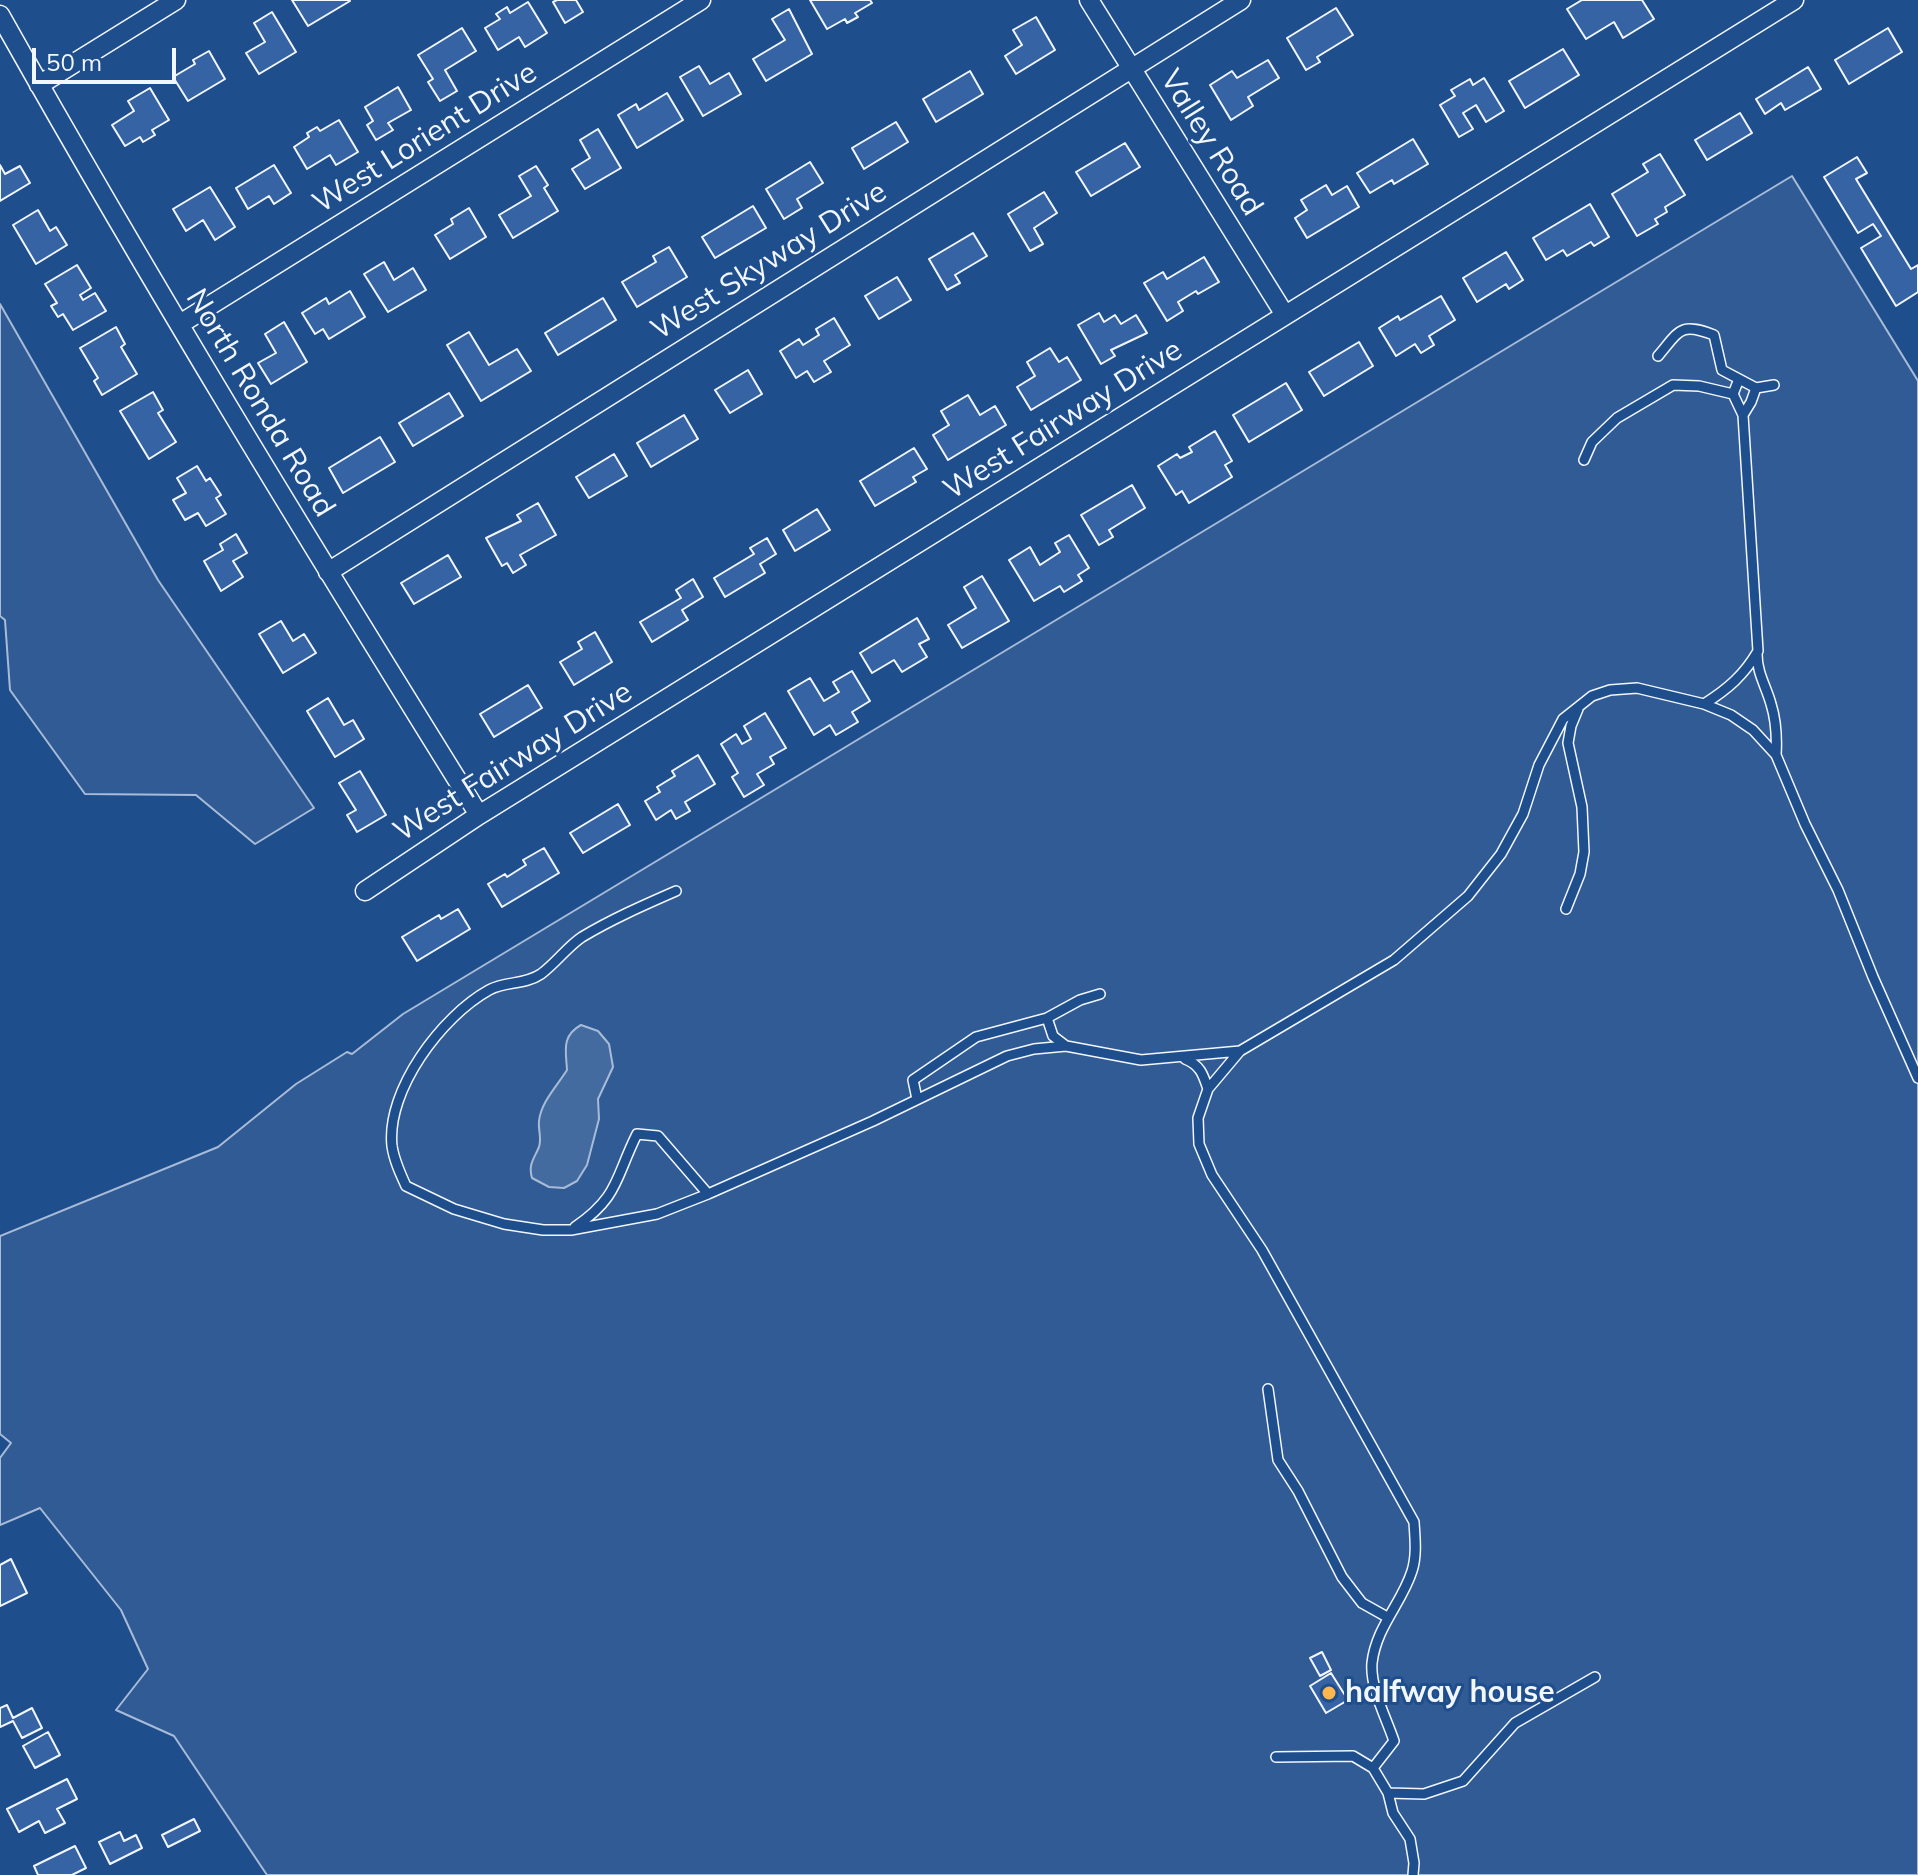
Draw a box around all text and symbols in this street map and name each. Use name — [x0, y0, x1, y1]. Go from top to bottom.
scale bar — [36, 32, 180, 82]
text: 50 m — [46, 47, 102, 77]
street label: West Lorient Drive — [306, 55, 544, 221]
street label: Valley Road — [1152, 64, 1270, 222]
street label: West Skyway Drive — [645, 174, 893, 348]
street label: North Ronda Road — [178, 282, 342, 524]
street label: West Fairway Drive — [937, 332, 1189, 508]
street label: West Fairway Drive — [387, 674, 639, 850]
place label: halfway house — [1345, 1675, 1555, 1711]
marker: halfway house — [1320, 1684, 1338, 1702]

